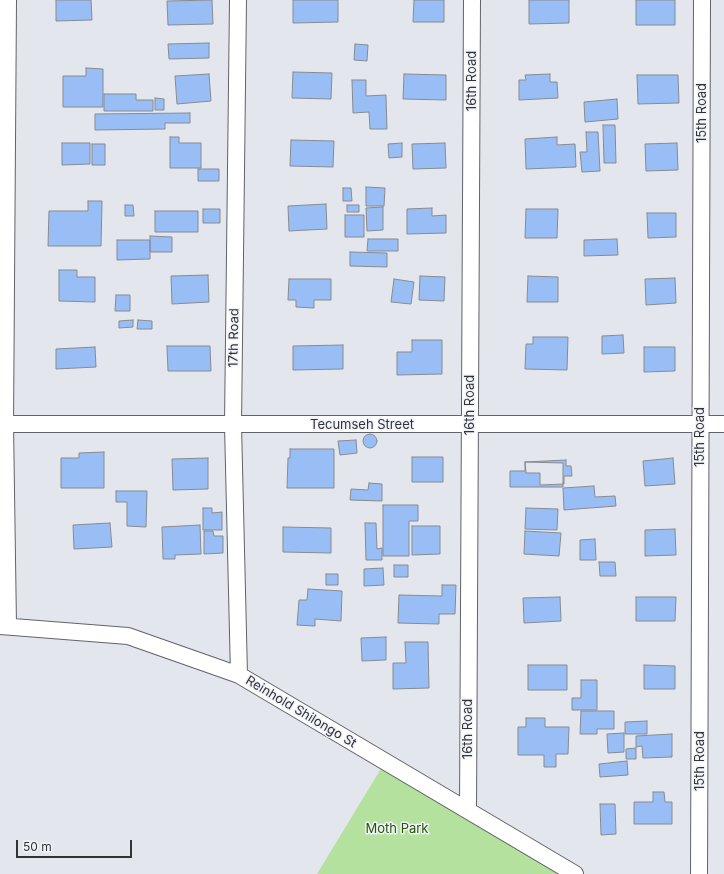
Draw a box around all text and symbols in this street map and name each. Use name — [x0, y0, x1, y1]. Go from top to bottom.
street label: 16th Road — [464, 51, 480, 111]
street label: 15th Road — [694, 83, 710, 143]
street label: 17th Road — [226, 308, 242, 368]
street label: 16th Road — [462, 375, 478, 435]
street label: 15th Road — [692, 407, 708, 467]
street label: Tecumseh Street — [310, 417, 414, 433]
street label: Reinhold Shilongo St — [243, 673, 359, 751]
street label: 16th Road — [460, 699, 476, 759]
street label: 15th Road — [692, 731, 708, 791]
park label: Moth Park — [366, 821, 428, 837]
scale bar — [18, 832, 134, 858]
text: 50 m — [23, 839, 52, 854]

